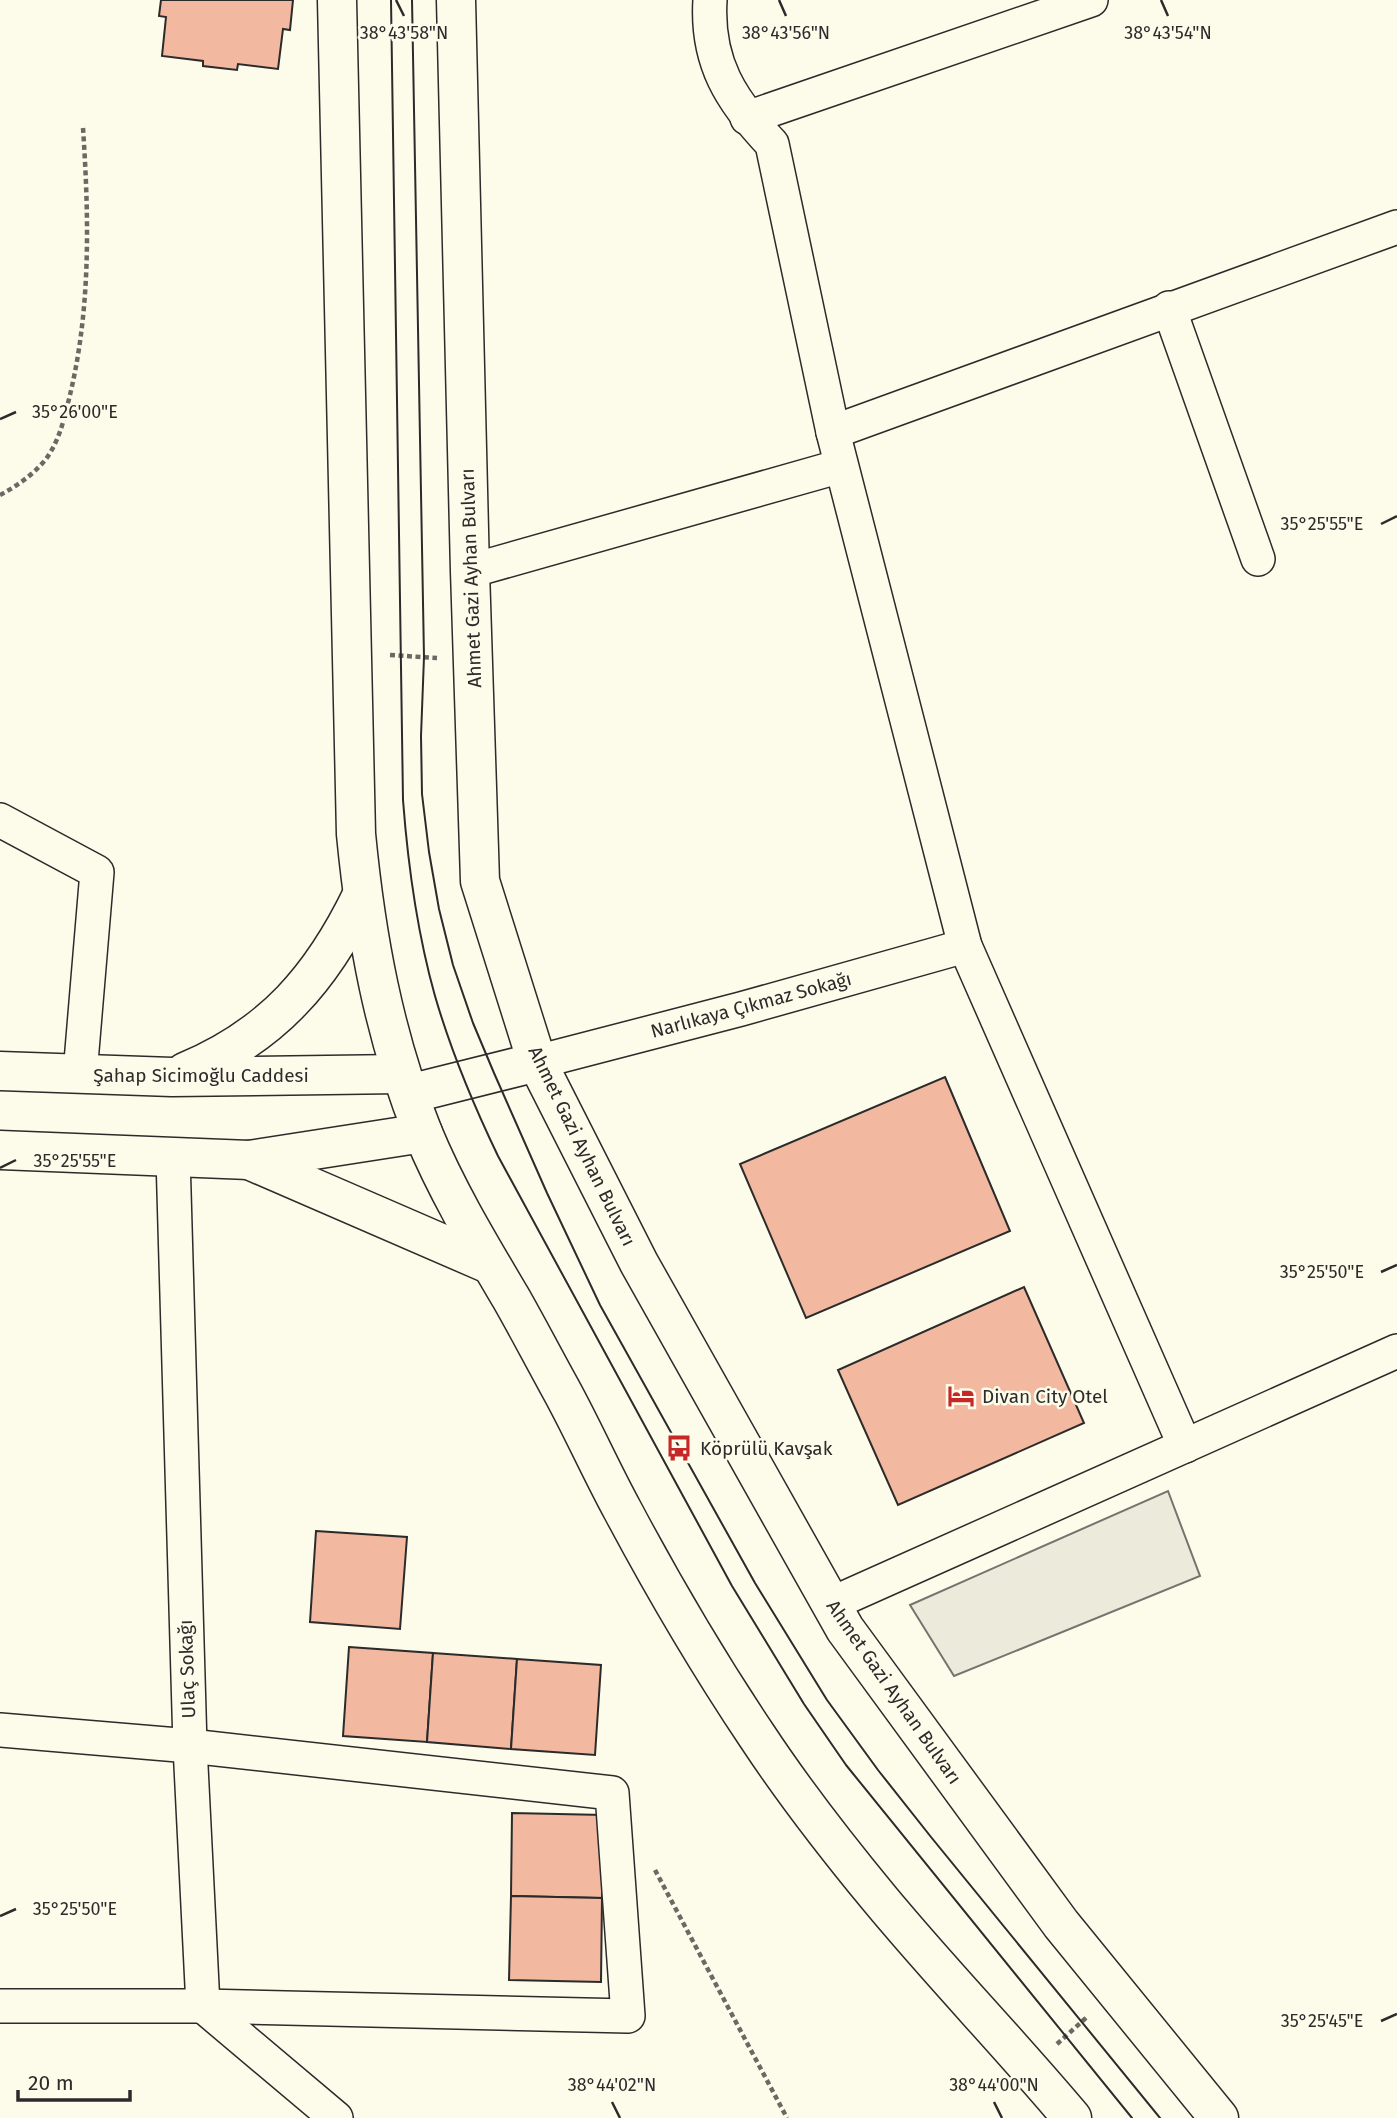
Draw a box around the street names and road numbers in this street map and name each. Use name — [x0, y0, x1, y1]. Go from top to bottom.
street label: Ahmet Gazi Ayhan Bulvarı — [456, 468, 486, 688]
street label: Narlıkaya Çıkmaz Sokağı — [648, 967, 854, 1043]
street label: Ahmet Gazi Ayhan Bulvarı — [524, 1042, 640, 1250]
street label: Şahap Sicimoğlu Caddesi — [93, 1064, 309, 1087]
street label: Ahmet Gazi Ayhan Bulvarı — [822, 1595, 966, 1789]
street label: Ulaç Sokağı — [174, 1619, 200, 1719]

